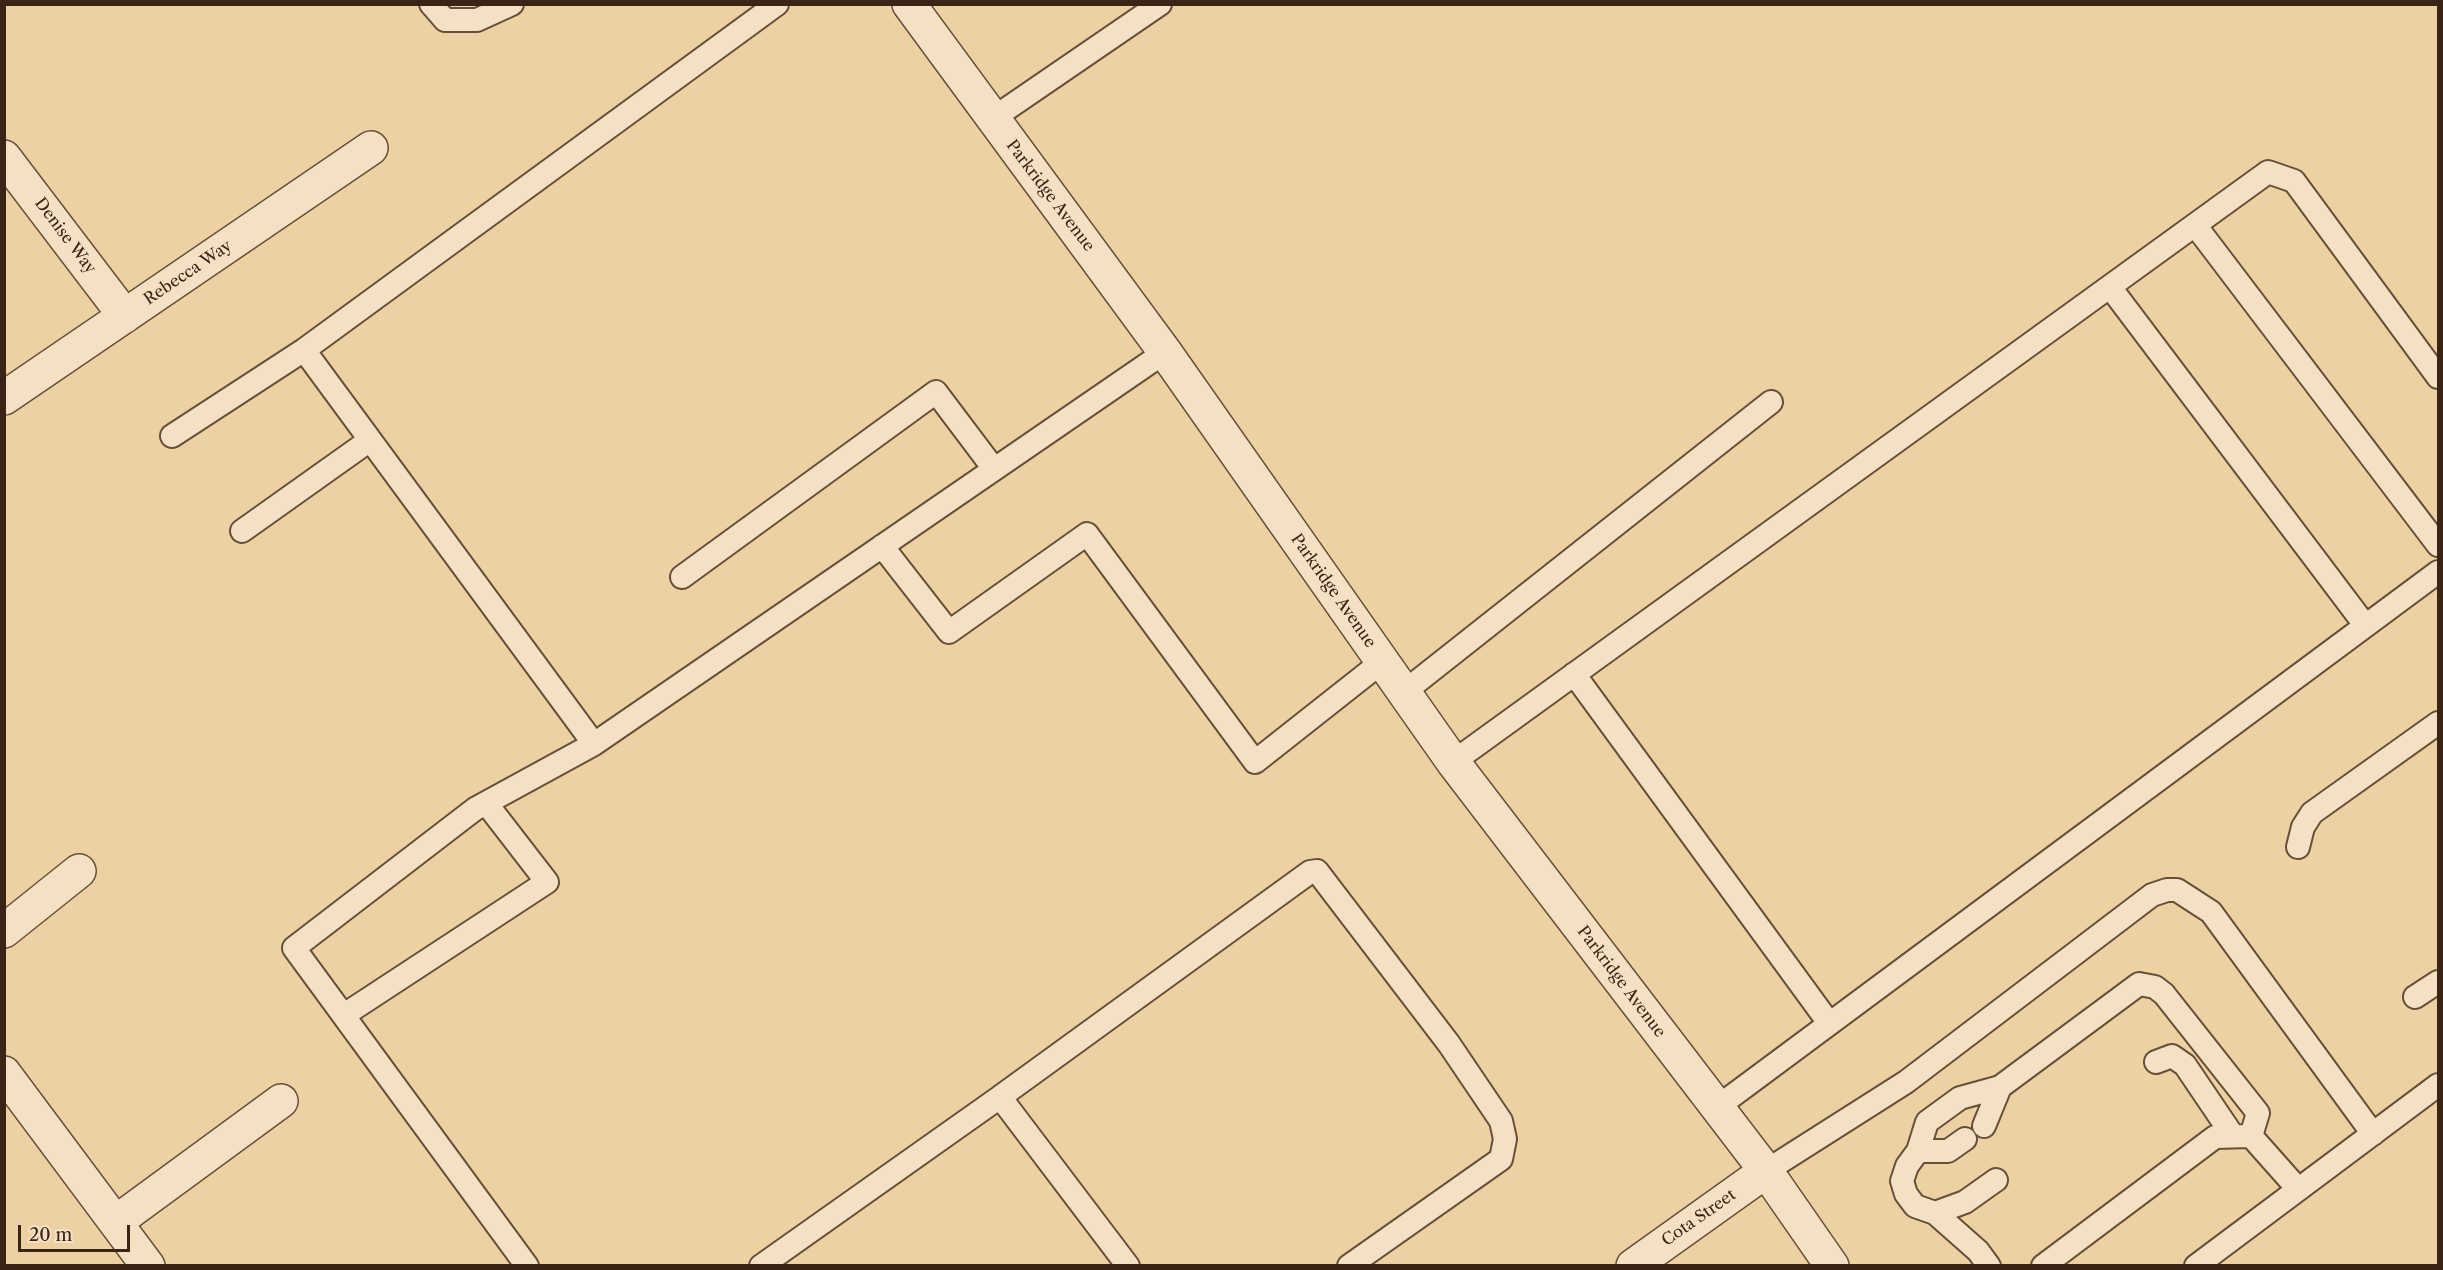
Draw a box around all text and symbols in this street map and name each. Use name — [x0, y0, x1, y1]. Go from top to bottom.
street label: Parkridge Avenue — [1002, 136, 1098, 256]
street label: Denise Way — [30, 194, 100, 278]
street label: Rebecca Way — [140, 237, 236, 309]
street label: Parkridge Avenue — [1287, 530, 1379, 652]
street label: Parkridge Avenue — [1573, 922, 1669, 1042]
street label: Cota Street — [1658, 1186, 1740, 1250]
scale bar — [21, 1213, 134, 1251]
text: 20 m — [29, 1224, 72, 1246]

